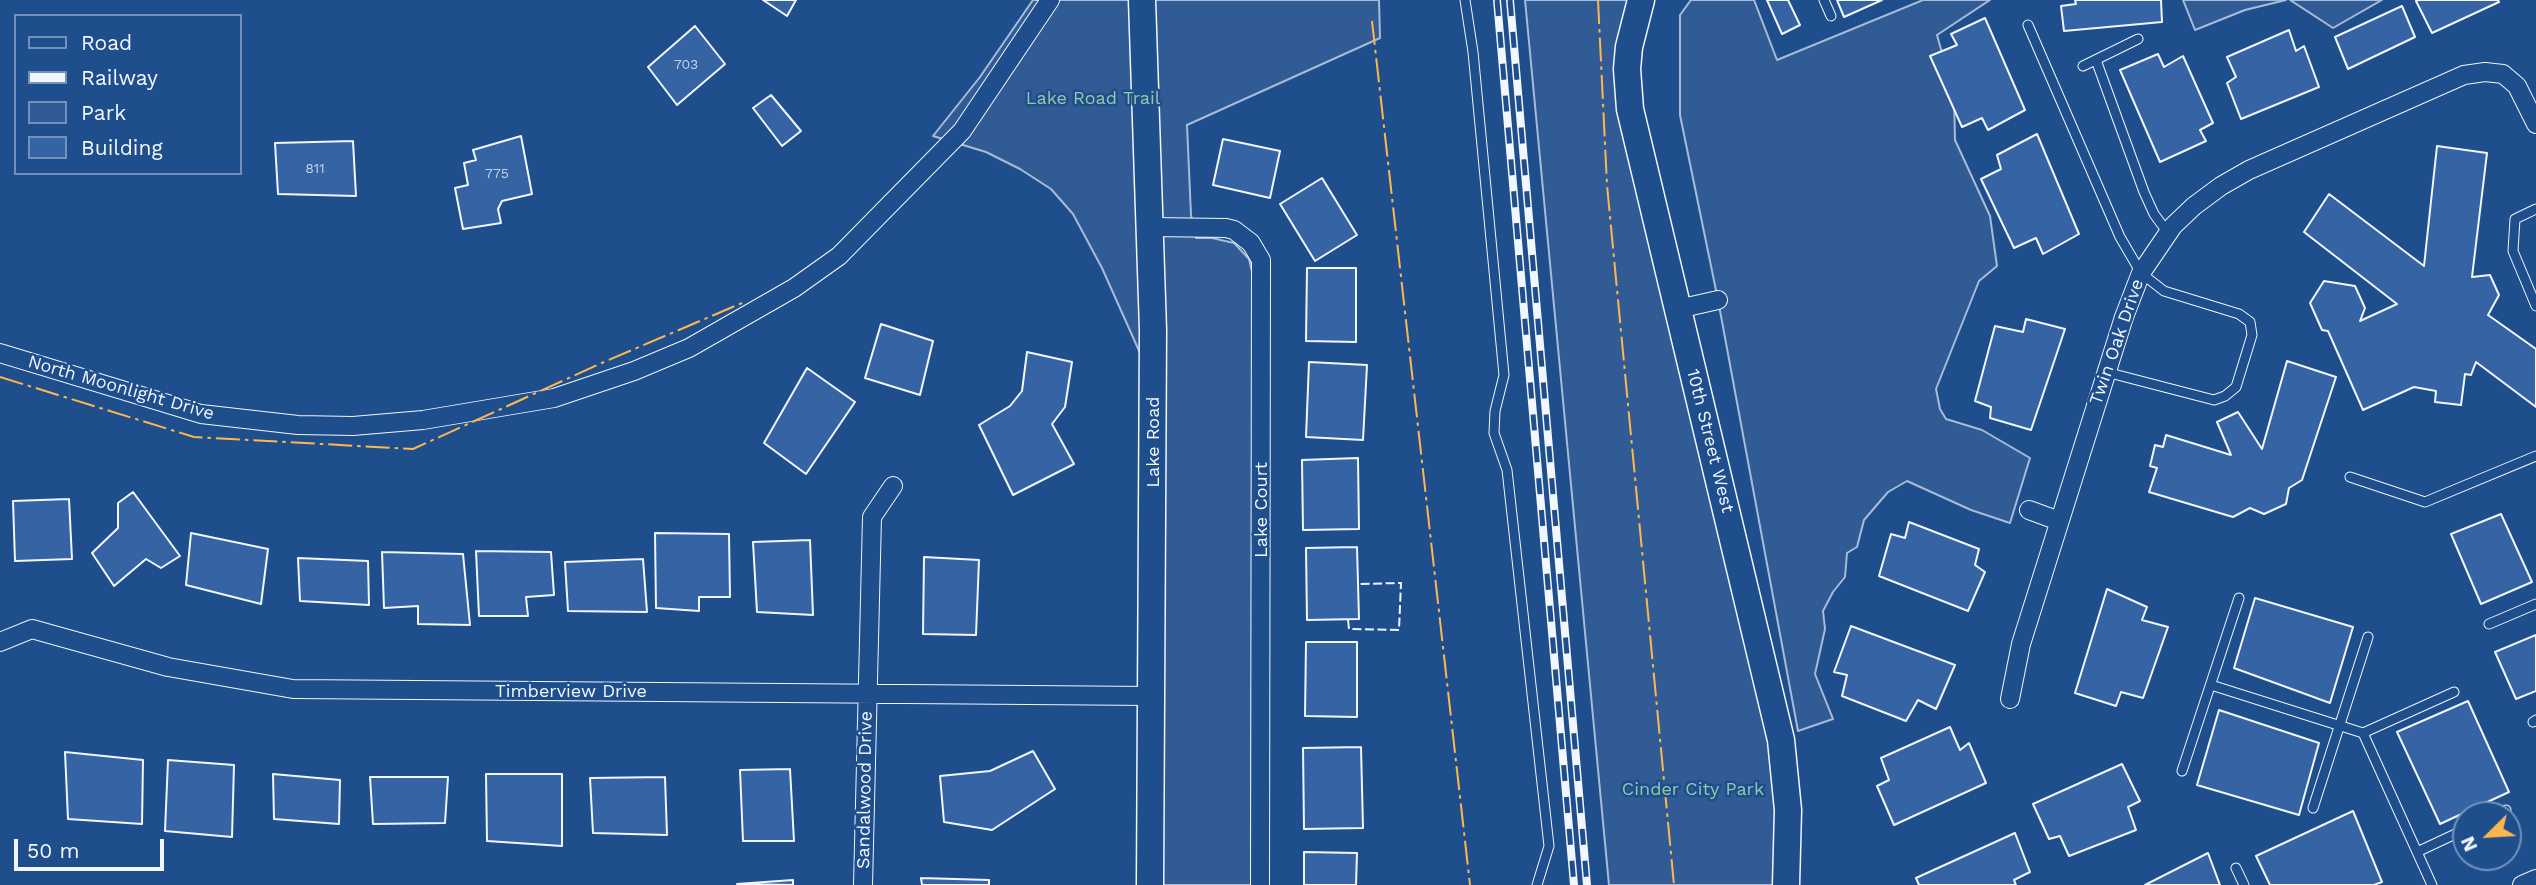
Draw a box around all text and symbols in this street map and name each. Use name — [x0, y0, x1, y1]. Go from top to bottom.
legend — [14, 14, 242, 175]
text: Road — [81, 30, 132, 55]
house number: 703 — [674, 57, 698, 73]
text: Railway — [81, 65, 158, 90]
park label: Lake Road Trail — [1026, 88, 1160, 110]
text: Park — [81, 100, 126, 125]
text: Building — [81, 135, 163, 160]
house number: 811 — [305, 161, 325, 177]
house number: 775 — [485, 166, 509, 182]
street label: Twin Oak Drive — [2085, 276, 2149, 408]
street label: North Moonlight Drive — [25, 351, 217, 425]
street label: 10th Street West — [1682, 367, 1738, 515]
street label: Lake Road — [1143, 396, 1165, 488]
street label: Lake Court — [1251, 462, 1273, 558]
street label: Timberview Drive — [495, 681, 647, 703]
street label: Sandalwood Drive — [853, 711, 877, 869]
park label: Cinder City Park — [1622, 779, 1764, 801]
north arrow — [2452, 801, 2522, 871]
scale bar — [18, 826, 168, 870]
text: N — [2456, 833, 2483, 855]
text: 50 m — [27, 838, 79, 863]

